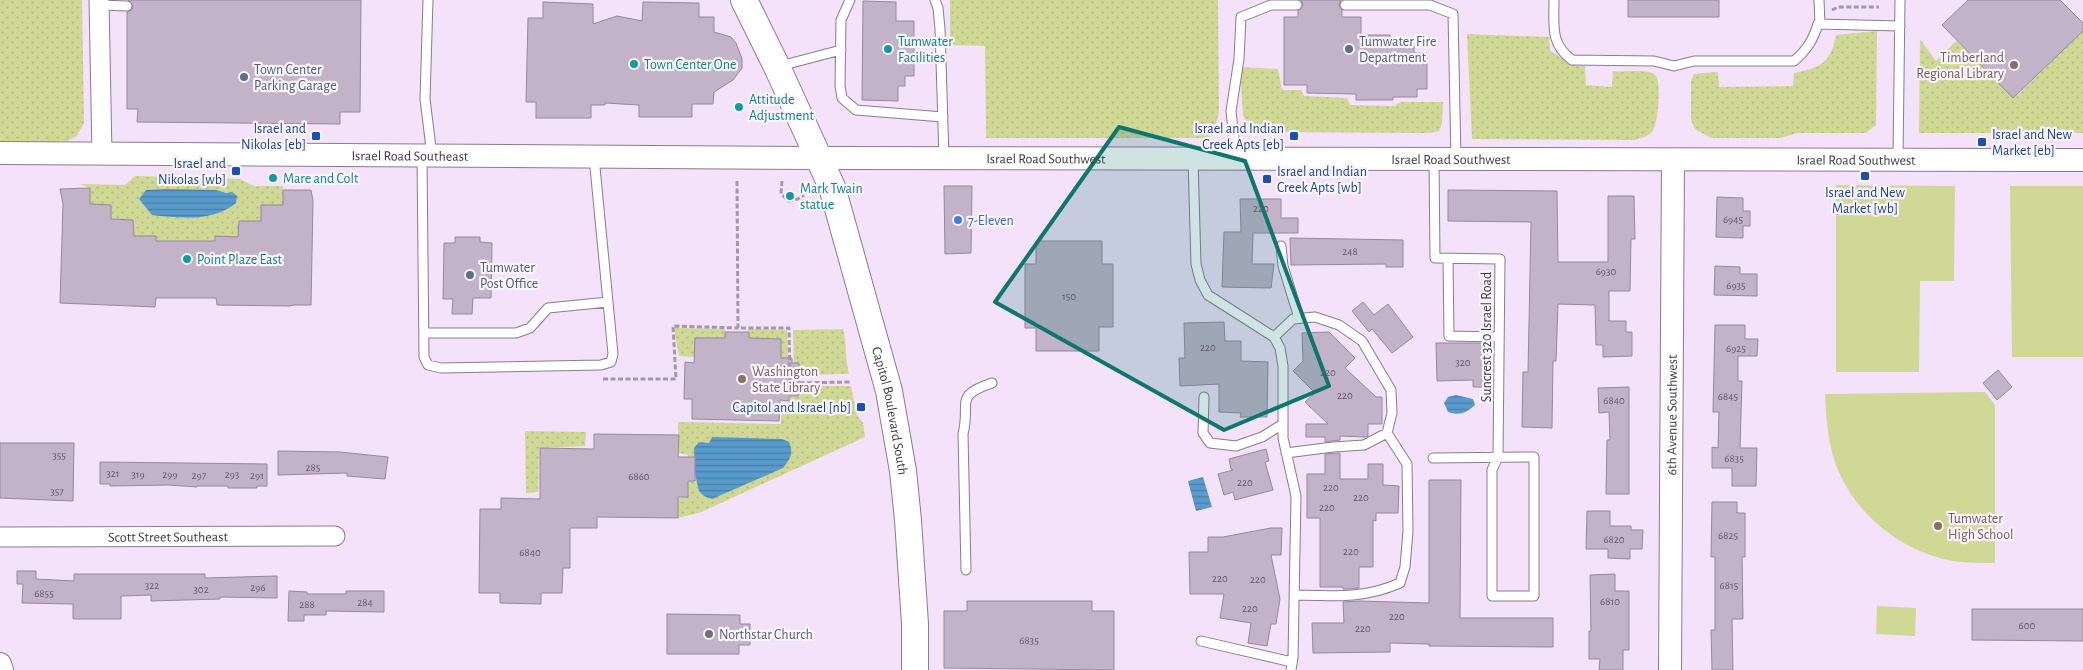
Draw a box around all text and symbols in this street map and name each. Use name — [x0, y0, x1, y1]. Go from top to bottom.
place label: Tumwater Facilities — [898, 35, 953, 65]
place label: Tumwater Fire Department — [1359, 35, 1436, 65]
marker: Tumwater Facilities — [882, 43, 894, 55]
marker: Tumwater Fire Department — [1343, 43, 1355, 55]
place label: Timberland Regional Library — [1916, 51, 2004, 81]
marker: Town Center One — [628, 58, 640, 70]
place label: Town Center One — [644, 58, 736, 72]
marker: Timberland Regional Library — [2008, 59, 2020, 71]
place label: Town Center Parking Garage — [254, 63, 337, 93]
marker: Town Center Parking Garage — [238, 71, 250, 83]
place label: Attitude Adjustment — [749, 93, 814, 123]
marker: Attitude Adjustment — [733, 101, 745, 113]
place label: Israel and Nikolas [eb] — [241, 122, 306, 152]
place label: Israel and Indian Creek Apts [eb] — [1194, 122, 1284, 152]
place label: Israel and New Market [eb] — [1992, 128, 2073, 158]
marker: Israel and Nikolas [eb] — [310, 130, 322, 142]
marker: Israel and Indian Creek Apts [eb] — [1288, 130, 1300, 142]
marker: Israel and New Market [eb] — [1976, 136, 1988, 148]
street label: Israel Road Southeast — [352, 149, 469, 164]
street label: Israel Road Southwest — [986, 152, 1106, 166]
street label: Israel Road Southwest — [1391, 153, 1511, 167]
street label: Israel Road Southwest — [1796, 154, 1916, 168]
place label: Israel and Nikolas [wb] — [158, 157, 226, 187]
marker: Israel and Nikolas [wb] — [230, 165, 242, 177]
place label: Israel and Indian Creek Apts [wb] — [1277, 165, 1367, 195]
marker: Israel and New Market [wb] — [1859, 170, 1871, 182]
marker: Mare and Colt — [267, 172, 279, 184]
place label: Mare and Colt — [283, 172, 359, 186]
marker: Israel and Indian Creek Apts [wb] — [1261, 173, 1273, 185]
place label: Mark Twain statue — [800, 182, 863, 212]
place label: Israel and New Market [wb] — [1825, 186, 1906, 216]
marker: Mark Twain statue — [784, 190, 796, 202]
house number: 220 — [1253, 203, 1269, 214]
marker: 7-Eleven — [952, 214, 964, 226]
place label: 7-Eleven — [968, 214, 1014, 228]
house number: 6945 — [1723, 214, 1744, 225]
house number: 248 — [1342, 246, 1358, 257]
marker: Point Plaze East — [181, 253, 193, 265]
place label: Point Plaze East — [197, 253, 283, 267]
place label: Tumwater Post Office — [480, 261, 538, 291]
house number: 6930 — [1596, 266, 1617, 277]
marker: Tumwater Post Office — [464, 269, 476, 281]
street label: Suncrest 320 Israel Road — [1480, 272, 1494, 402]
house number: 6935 — [1726, 280, 1746, 291]
house number: 150 — [1062, 291, 1076, 302]
house number: 220 — [1200, 342, 1216, 353]
house number: 6925 — [1726, 343, 1746, 354]
street label: Capitol Boulevard South — [869, 345, 909, 475]
street label: 6th Avenue Southwest — [1665, 354, 1680, 476]
house number: 320 — [1455, 357, 1471, 368]
place label: Washington State Library — [752, 365, 820, 395]
house number: 220 — [1320, 367, 1336, 378]
marker: Washington State Library — [736, 373, 748, 385]
house number: 220 — [1337, 390, 1353, 401]
house number: 6845 — [1718, 391, 1739, 402]
house number: 6840 — [1603, 395, 1625, 406]
place label: Capitol and Israel [nb] — [733, 401, 851, 415]
marker: Capitol and Israel [nb] — [855, 401, 867, 413]
house number: 355 — [52, 450, 66, 461]
house number: 6835 — [1724, 453, 1744, 464]
house number: 285 — [306, 462, 321, 473]
house number: 321 — [106, 468, 120, 479]
house number: 319 — [131, 469, 145, 480]
house number: 299 — [162, 469, 178, 480]
house number: 293 — [225, 469, 240, 480]
house number: 297 — [192, 470, 207, 481]
house number: 291 — [250, 470, 264, 481]
house number: 6860 — [628, 471, 650, 482]
house number: 220 — [1237, 477, 1253, 488]
house number: 220 — [1323, 482, 1339, 493]
house number: 357 — [50, 486, 64, 497]
house number: 220 — [1353, 492, 1369, 503]
house number: 220 — [1319, 502, 1335, 513]
place label: Tumwater High School — [1948, 512, 2014, 542]
marker: Tumwater High School — [1932, 520, 1944, 532]
street label: Scott Street Southeast — [108, 530, 228, 545]
house number: 6825 — [1718, 530, 1738, 541]
house number: 6820 — [1603, 534, 1625, 545]
house number: 220 — [1343, 546, 1359, 557]
house number: 6840 — [519, 547, 541, 558]
house number: 220 — [1212, 573, 1228, 584]
house number: 220 — [1250, 574, 1266, 585]
house number: 322 — [145, 580, 159, 591]
house number: 6815 — [1720, 580, 1739, 591]
house number: 296 — [250, 582, 266, 593]
house number: 302 — [193, 584, 209, 595]
house number: 6855 — [34, 588, 54, 599]
house number: 6810 — [1600, 596, 1620, 607]
house number: 284 — [357, 597, 373, 608]
house number: 288 — [299, 599, 315, 610]
house number: 220 — [1242, 603, 1258, 614]
house number: 220 — [1389, 611, 1405, 622]
house number: 600 — [2019, 620, 2036, 631]
house number: 220 — [1355, 623, 1371, 634]
marker: Northstar Church — [703, 628, 715, 640]
place label: Northstar Church — [719, 628, 813, 642]
house number: 6835 — [1019, 635, 1039, 646]

